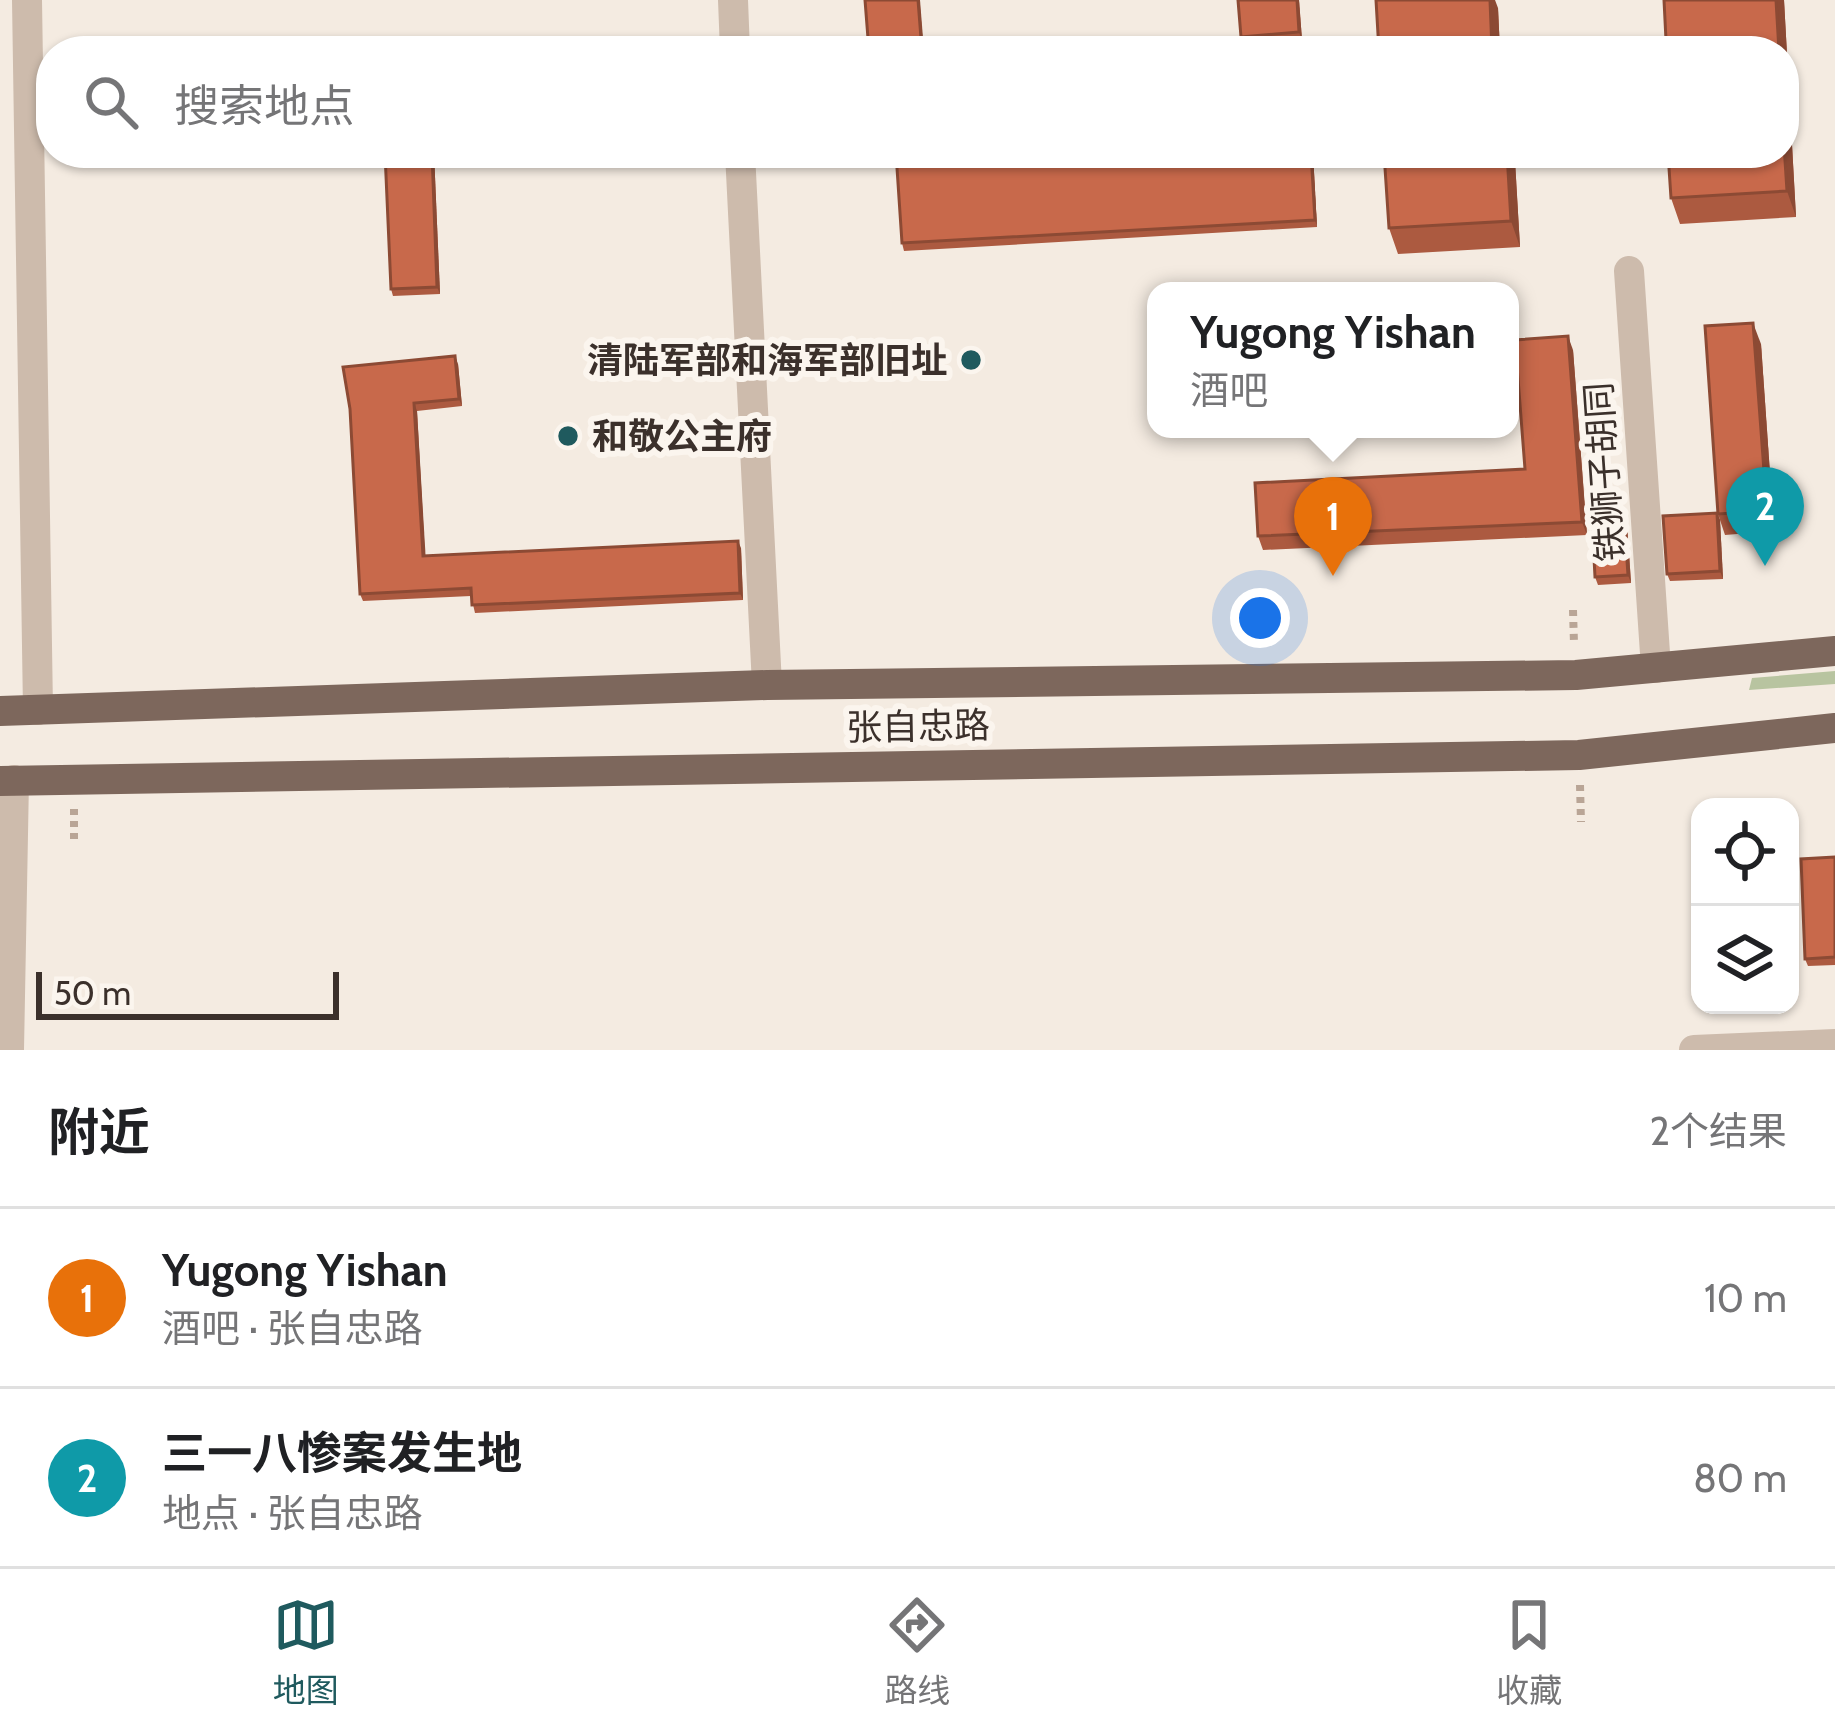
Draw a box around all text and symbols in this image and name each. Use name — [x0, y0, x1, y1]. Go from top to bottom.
search box — [36, 36, 1799, 168]
icon: search — [78, 69, 144, 135]
text: 搜索地点 — [174, 79, 354, 133]
popup — [1147, 282, 1519, 438]
text: Yugong Yishan — [1190, 305, 1476, 359]
place label: 清陆军部和海军部旧址 — [587, 338, 947, 382]
marker: 清陆军部和海军部旧址 — [958, 347, 984, 373]
text: 酒吧 — [1190, 366, 1268, 414]
street label: 铁狮子胡同 — [1576, 381, 1632, 563]
place label: 和敬公主府 — [592, 414, 772, 458]
marker: 和敬公主府 — [555, 423, 581, 449]
pin: 2 — [1726, 467, 1804, 566]
pin: 1 — [1294, 477, 1372, 576]
your location — [1230, 588, 1290, 648]
street label: 张自忠路 — [846, 703, 990, 749]
map controls — [1691, 798, 1799, 1014]
button: locate — [1691, 798, 1799, 906]
button: layers — [1691, 906, 1799, 1014]
scale bar — [36, 966, 339, 1019]
text: 50 m — [54, 973, 131, 1013]
text: 附近 — [48, 1101, 150, 1163]
text: 2个结果 — [1650, 1107, 1787, 1155]
text: Yugong Yishan — [162, 1243, 448, 1297]
text: 1 — [80, 1274, 94, 1322]
text: 10 m — [1704, 1274, 1787, 1322]
text: 酒吧 · 张自忠路 — [162, 1304, 423, 1352]
text: 三一八惨案发生地 — [162, 1426, 522, 1480]
text: 2 — [77, 1454, 97, 1502]
text: 80 m — [1693, 1454, 1787, 1502]
text: 地点 · 张自忠路 — [162, 1489, 423, 1537]
tab: 地图 — [273, 1592, 339, 1712]
tab: 路线 — [884, 1592, 950, 1712]
tab: 收藏 — [1496, 1592, 1562, 1712]

